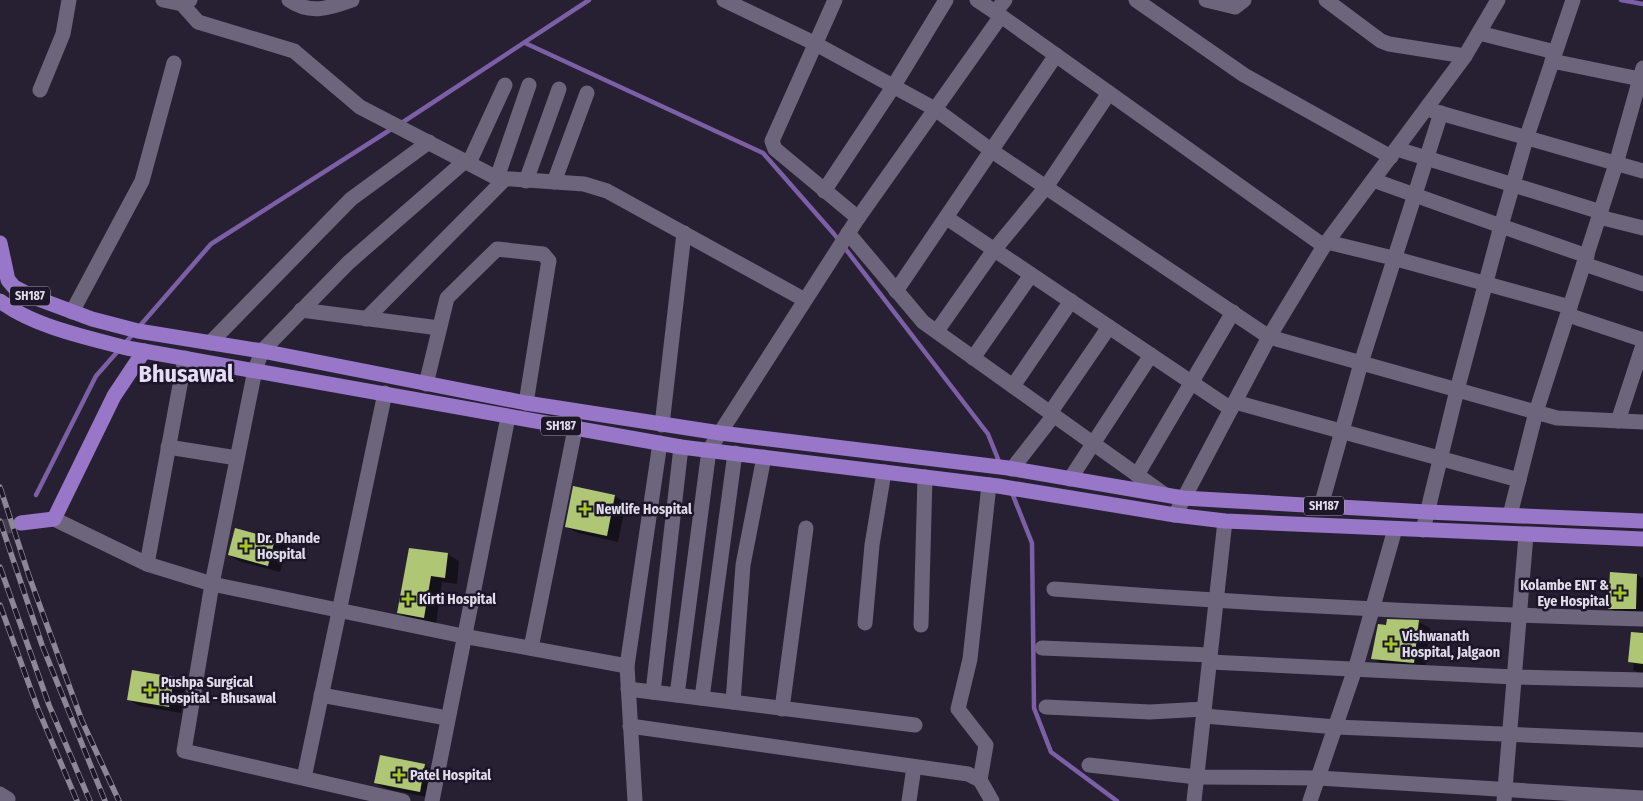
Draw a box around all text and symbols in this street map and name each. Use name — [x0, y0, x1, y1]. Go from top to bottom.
road number: SH187 — [10, 286, 50, 306]
district label: Bhusawal — [139, 360, 234, 388]
road number: SH187 — [541, 416, 581, 436]
road number: SH187 — [1304, 496, 1344, 516]
place label: Newlife Hospital — [596, 501, 692, 518]
marker: Newlife Hospital — [578, 502, 592, 516]
place label: Dr. Dhande Hospital — [257, 530, 320, 563]
marker: Dr. Dhande Hospital — [239, 539, 253, 553]
place label: Kolambe ENT & Eye Hospital — [1520, 577, 1609, 610]
marker: Kolambe ENT & Eye Hospital — [1613, 586, 1627, 600]
place label: Kirti Hospital — [419, 591, 496, 608]
marker: Kirti Hospital — [401, 592, 415, 606]
place label: Vishwanath Hospital, Jalgaon — [1401, 628, 1500, 661]
marker: Vishwanath Hospital, Jalgaon — [1384, 637, 1398, 651]
place label: Pushpa Surgical Hospital - Bhusawal — [161, 674, 276, 707]
marker: Pushpa Surgical Hospital - Bhusawal — [143, 683, 157, 697]
place label: Patel Hospital — [410, 767, 491, 784]
marker: Patel Hospital — [392, 768, 406, 782]

